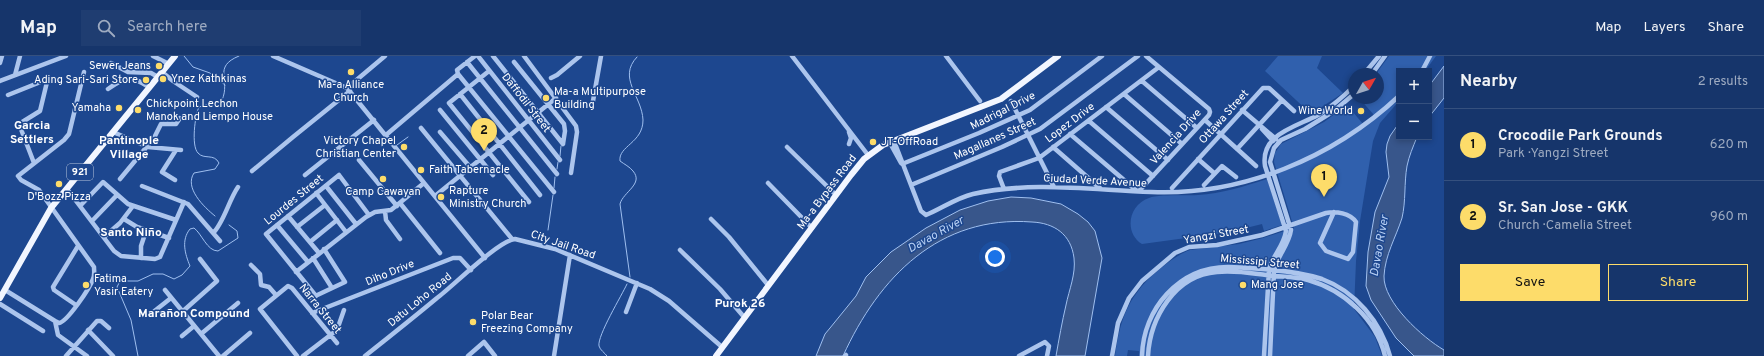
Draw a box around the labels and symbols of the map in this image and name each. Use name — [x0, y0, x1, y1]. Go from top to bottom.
place label: Sewer Jeans — [89, 59, 151, 73]
marker: Sewer Jeans — [154, 61, 164, 71]
marker: Ma-a Alliance Church — [346, 67, 356, 77]
north arrow — [1348, 68, 1384, 104]
street label: Daffodil Street — [498, 71, 554, 135]
place label: Ynez Kathkinas — [171, 72, 247, 86]
place label: Ading Sari-Sari Store — [34, 73, 138, 87]
marker: Ynez Kathkinas — [158, 74, 168, 84]
marker: Ading Sari-Sari Store — [141, 75, 151, 85]
place label: Ma-a Alliance Church — [318, 78, 384, 105]
place label: Ma-a Multipurpose Building — [554, 85, 646, 112]
street label: Ottawa Street — [1196, 87, 1252, 147]
street label: Madrigal Drive — [968, 89, 1038, 133]
marker: Ma-a Multipurpose Building — [541, 93, 551, 103]
place label: Chickpoint Lechon Manok and Liempo House — [146, 97, 273, 124]
street label: Lopez Drive — [1042, 100, 1098, 146]
place label: Yamaha — [72, 101, 111, 115]
marker: Yamaha — [114, 103, 124, 113]
place label: Wine World — [1298, 104, 1353, 118]
marker: Chickpoint Lechon Manok and Liempo House — [133, 105, 143, 115]
street label: Valencia Drive — [1147, 106, 1205, 168]
marker: Wine World — [1356, 106, 1366, 116]
street label: Magallanes Street — [952, 115, 1038, 163]
district label: Garcia Settlers — [10, 118, 54, 148]
pin: 2 — [471, 118, 497, 151]
district label: Pantinople Village — [99, 133, 159, 163]
place label: Victory Chapel Christian Center — [315, 134, 397, 161]
place label: JT-OffRoad — [881, 135, 938, 149]
marker: JT-OffRoad — [868, 137, 878, 147]
marker: Victory Chapel Christian Center — [399, 142, 409, 152]
street label: Ma-a Bypass Road — [794, 152, 860, 232]
place label: Faith Tabernacle — [429, 163, 510, 177]
road number: 921 — [67, 164, 93, 180]
pin: 1 — [1311, 164, 1337, 197]
marker: Faith Tabernacle — [416, 165, 426, 175]
street label: Ciudad Verde Avenue — [1043, 171, 1147, 191]
street label: Lourdes Street — [261, 172, 327, 228]
marker: Camp Cawayan — [378, 174, 388, 184]
marker: D'Bozz Pizza — [54, 179, 64, 189]
place label: Rapture Ministry Church — [449, 184, 526, 211]
place label: Camp Cawayan — [345, 185, 421, 199]
place label: D'Bozz Pizza — [27, 190, 91, 204]
marker: Rapture Ministry Church — [436, 192, 446, 202]
water label: Davao River — [905, 212, 968, 257]
water label: Davao River — [1367, 213, 1394, 278]
street label: Yangzi Street — [1182, 222, 1250, 248]
district label: Santo Niño — [100, 225, 162, 241]
street label: City Jail Road — [529, 227, 597, 263]
your location — [985, 247, 1005, 267]
street label: Mississipi Street — [1220, 252, 1300, 272]
street label: Diho Drive — [364, 257, 417, 289]
street label: Datu Loho Road — [385, 270, 455, 330]
place label: Fatima Yasir Eatery — [94, 272, 153, 299]
place label: Mang Jose — [1251, 278, 1304, 292]
marker: Fatima Yasir Eatery — [81, 280, 91, 290]
marker: Mang Jose — [1238, 280, 1248, 290]
street label: Narra Street — [296, 281, 344, 337]
district label: Purok 26 — [715, 296, 765, 312]
district label: Marañon Compound — [138, 306, 250, 322]
place label: Polar Bear Freezing Company — [481, 309, 573, 336]
marker: Polar Bear Freezing Company — [468, 317, 478, 327]

